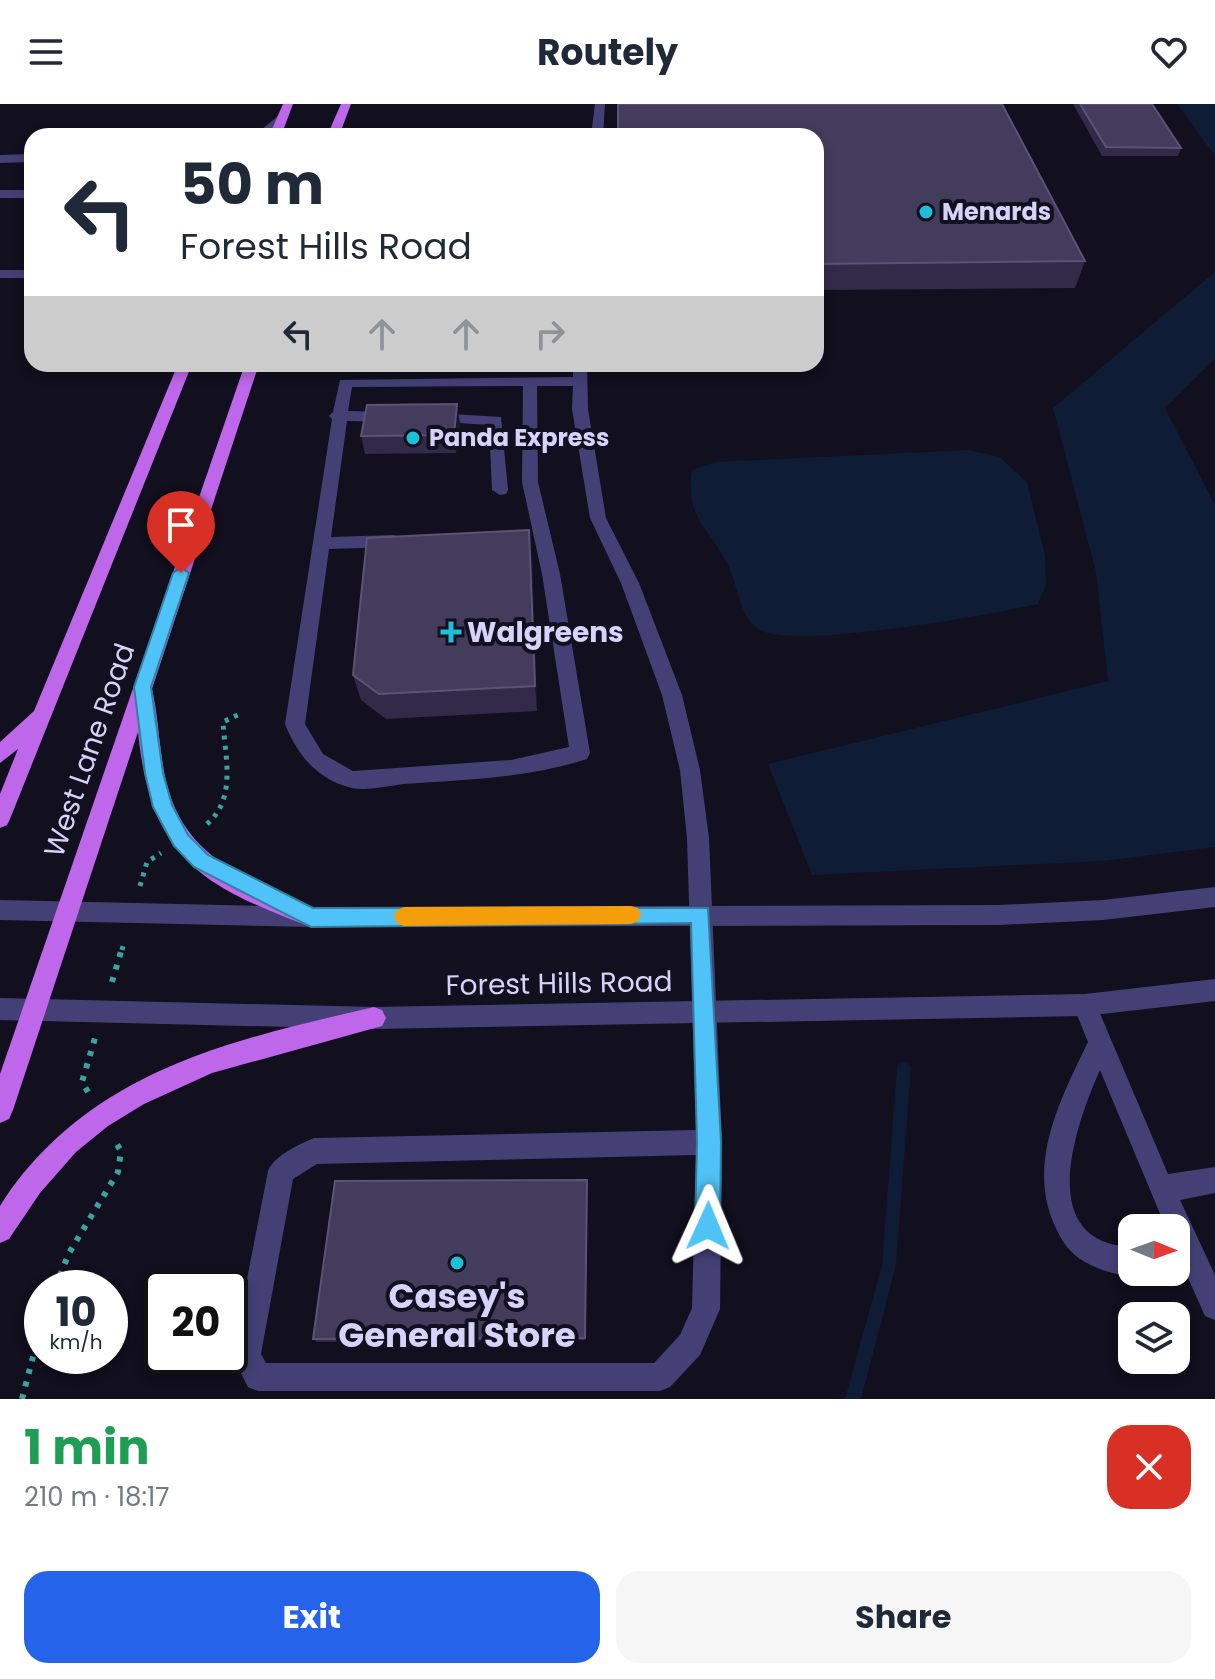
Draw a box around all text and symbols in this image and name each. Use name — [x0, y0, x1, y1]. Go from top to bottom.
text: Routely — [537, 27, 678, 78]
icon: menu — [24, 30, 68, 74]
icon: heart — [1147, 30, 1191, 74]
text: 50 m — [180, 145, 324, 224]
icon: left — [48, 160, 152, 264]
place label: Menards — [942, 195, 1051, 228]
marker: Menards — [917, 203, 935, 221]
text: Forest Hills Road — [180, 221, 472, 272]
icon: left — [276, 312, 320, 356]
icon: ahead — [360, 312, 404, 356]
icon: ahead — [444, 312, 488, 356]
icon: right — [528, 312, 572, 356]
place label: Panda Express — [429, 421, 609, 454]
marker: Panda Express — [404, 429, 422, 447]
pin — [147, 491, 215, 573]
icon: arrive — [159, 503, 203, 547]
place label: Walgreens — [467, 613, 624, 652]
marker: Walgreens — [442, 623, 460, 641]
street label: West Lane Road — [35, 638, 144, 862]
street label: Forest Hills Road — [445, 962, 673, 1005]
position arrow — [666, 1184, 750, 1268]
north arrow — [1118, 1214, 1190, 1286]
map controls — [1118, 1214, 1190, 1374]
marker: Casey's General Store — [448, 1254, 466, 1272]
speed limit sign: 20 — [144, 1270, 248, 1374]
place label: Casey's General Store — [338, 1272, 576, 1359]
text: 10 — [55, 1284, 97, 1340]
button: layers — [1118, 1302, 1190, 1374]
text: km/h — [49, 1328, 103, 1356]
text: 1 min — [24, 1414, 150, 1481]
button: close — [1107, 1425, 1191, 1509]
text: 210 m · 18:17 — [24, 1479, 170, 1515]
button: Exit — [24, 1571, 600, 1663]
button: Share — [616, 1571, 1191, 1663]

